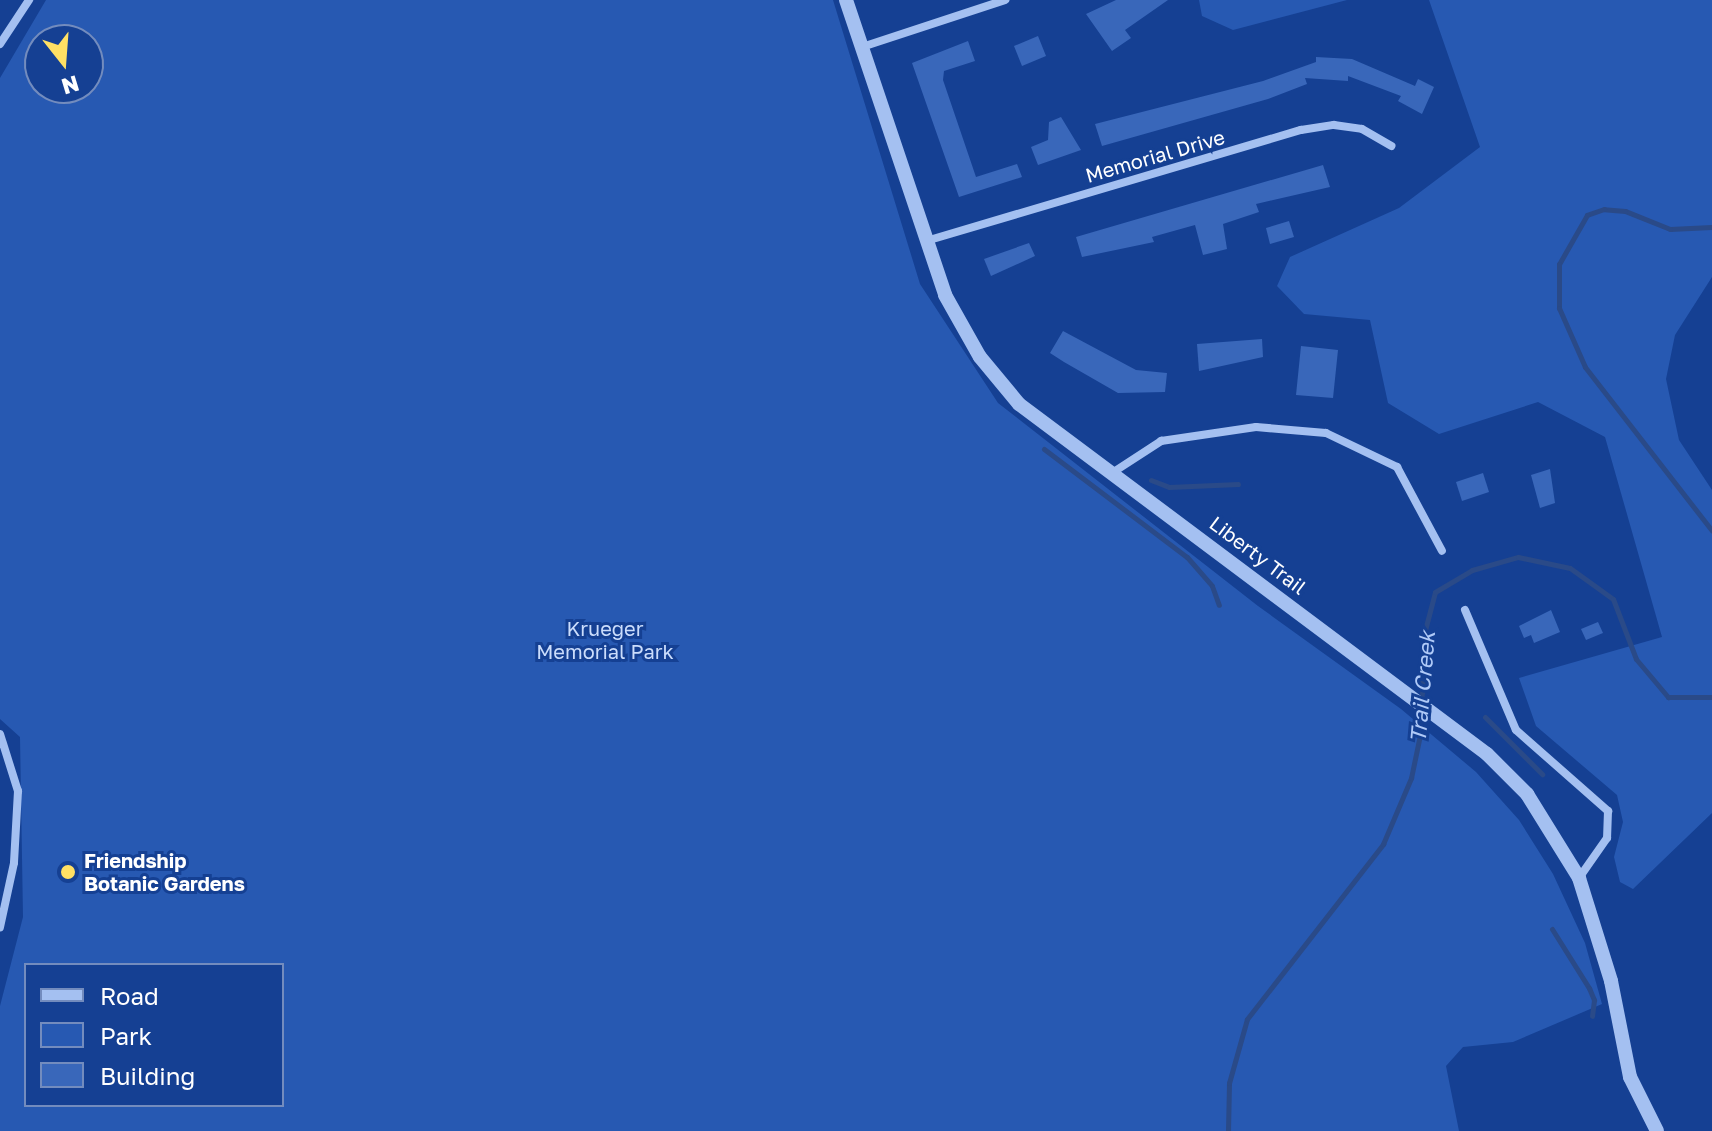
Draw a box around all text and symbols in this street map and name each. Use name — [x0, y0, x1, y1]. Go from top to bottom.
north arrow — [24, 24, 104, 104]
text: N — [59, 70, 83, 101]
street label: Memorial Drive — [1083, 125, 1227, 187]
street label: Liberty Trail — [1205, 511, 1311, 599]
park label: Krueger Memorial Park — [536, 616, 674, 663]
water label: Trail Creek — [1404, 630, 1440, 744]
place label: Friendship Botanic Gardens — [84, 848, 245, 895]
marker: Friendship Botanic Gardens — [59, 863, 77, 881]
legend — [24, 963, 284, 1107]
text: Road — [100, 981, 159, 1010]
text: Park — [100, 1021, 152, 1050]
text: Building — [100, 1061, 195, 1090]

